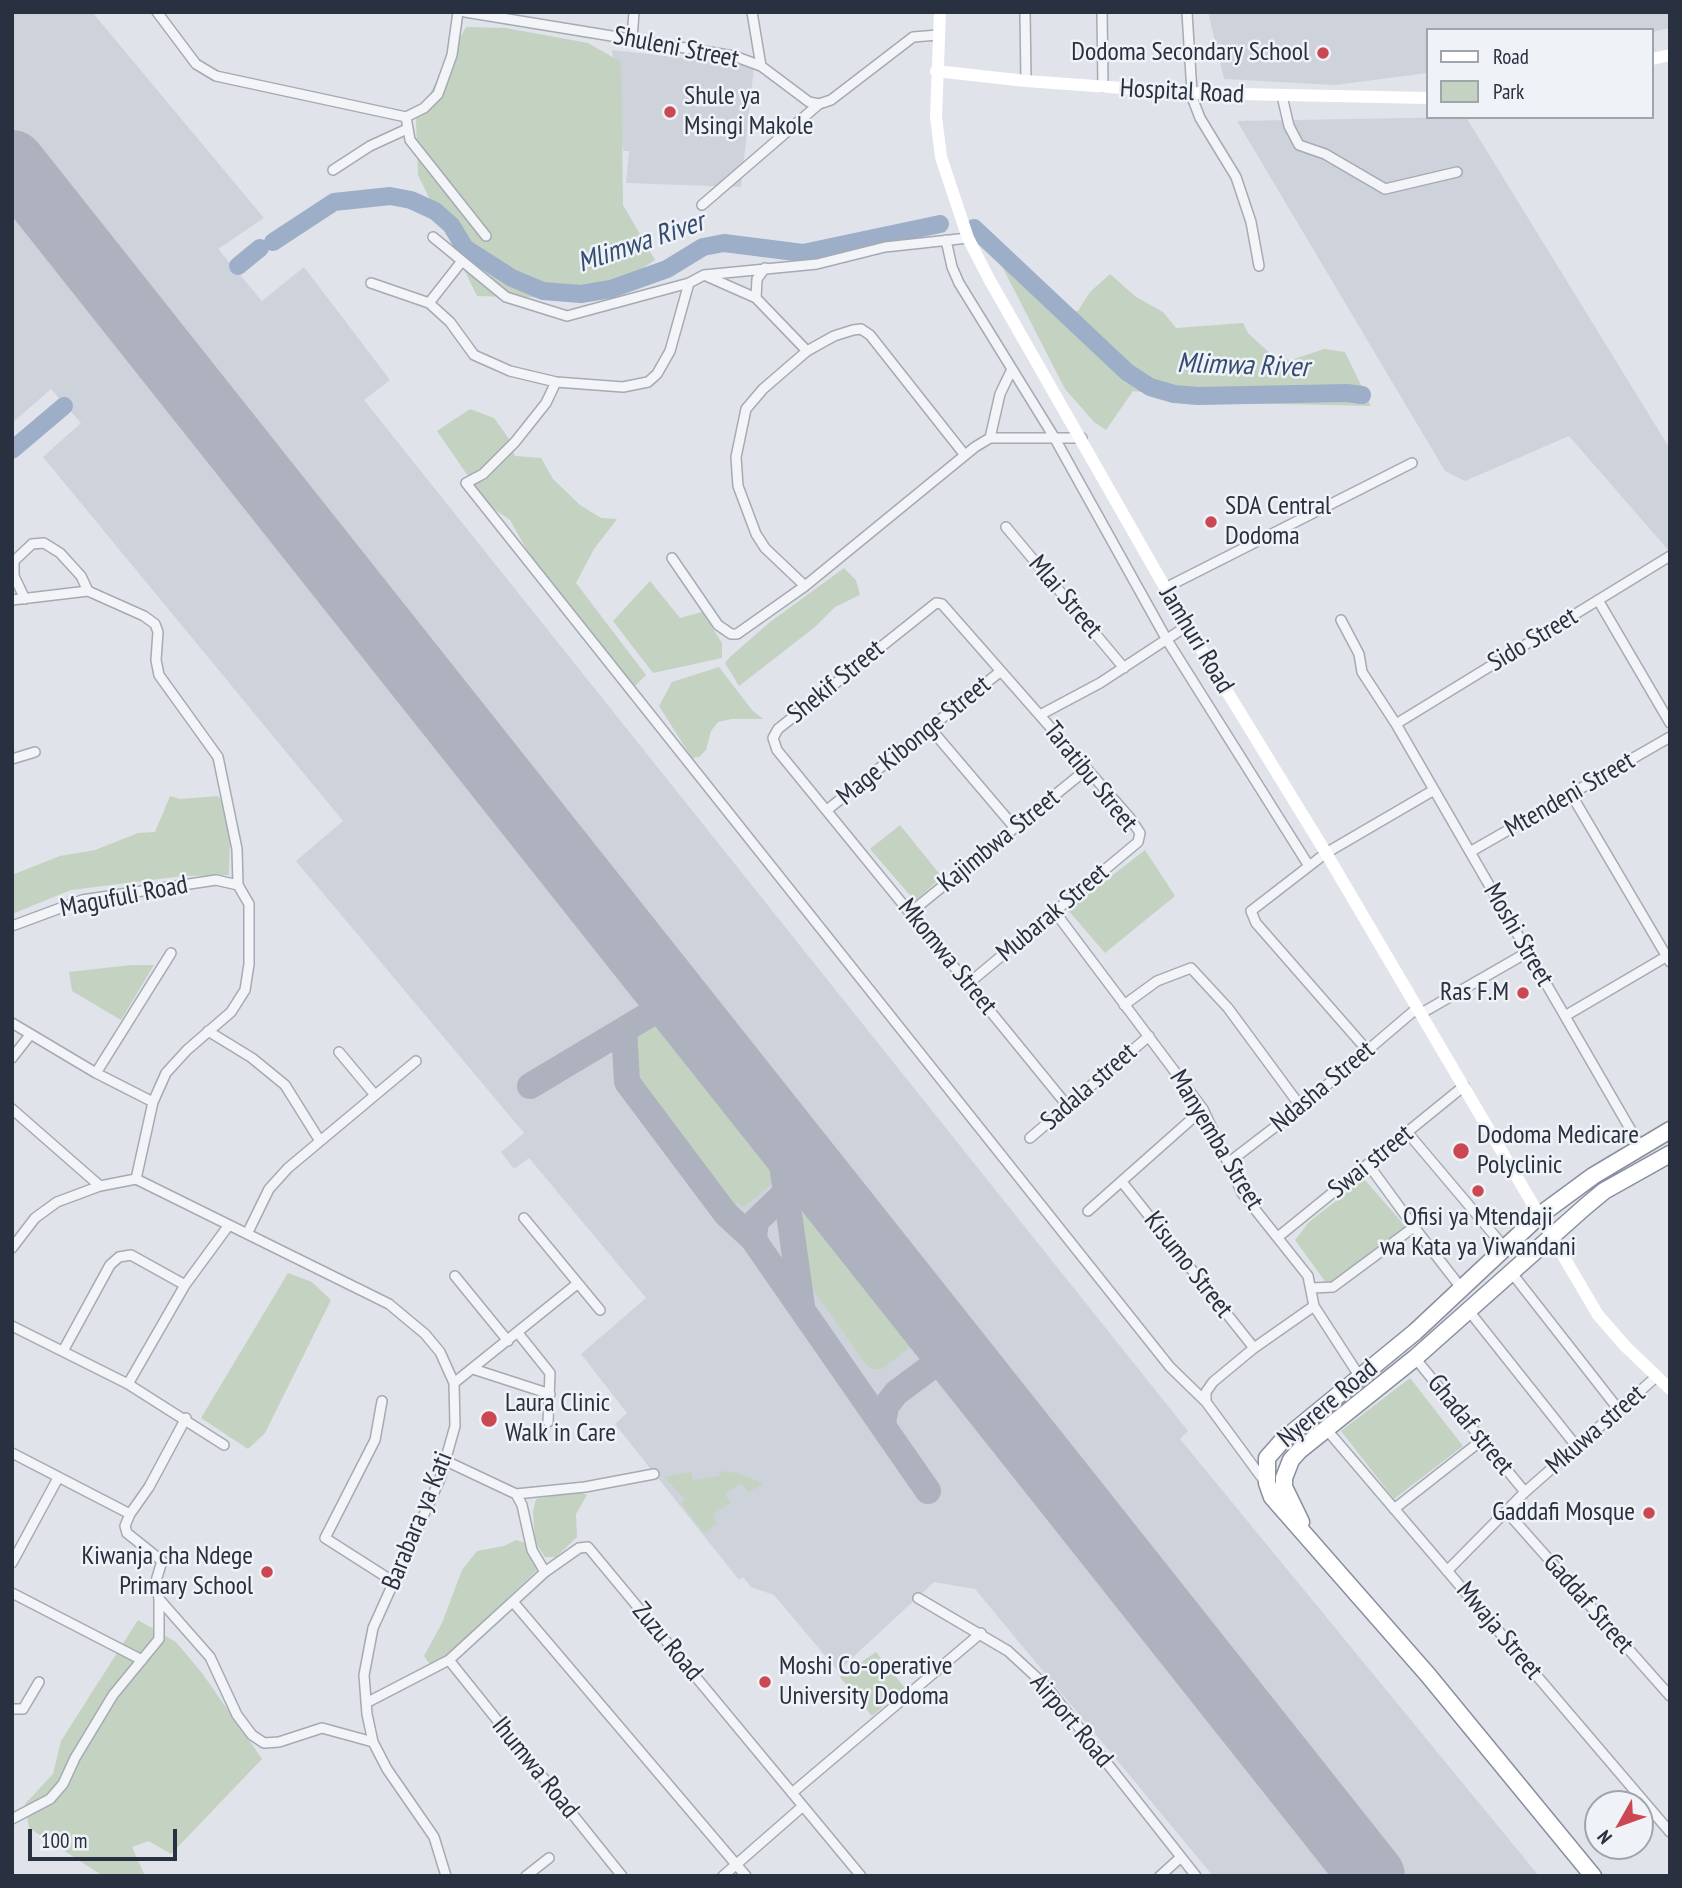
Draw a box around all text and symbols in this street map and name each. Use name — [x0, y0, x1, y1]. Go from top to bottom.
street label: Shuleni Street — [611, 21, 741, 75]
legend — [1426, 28, 1654, 119]
place label: Dodoma Secondary School — [1071, 37, 1309, 69]
text: Road — [1493, 43, 1529, 70]
marker: Dodoma Secondary School — [1315, 45, 1331, 61]
street label: Hospital Road — [1119, 73, 1245, 111]
text: Park — [1493, 78, 1524, 105]
place label: Shule ya Msingi Makole — [684, 81, 814, 142]
marker: Shule ya Msingi Makole — [662, 104, 678, 120]
water label: Mlimwa River — [573, 206, 709, 280]
water label: Mlimwa River — [1176, 347, 1310, 385]
place label: SDA Central Dodoma — [1225, 491, 1331, 552]
marker: SDA Central Dodoma — [1203, 514, 1219, 530]
street label: Mlai Street — [1022, 549, 1108, 645]
street label: Jamhuri Road — [1152, 581, 1240, 699]
street label: Sido Street — [1483, 601, 1583, 679]
street label: Shekif Street — [781, 634, 891, 730]
street label: Mage Kibonge Street — [831, 670, 997, 812]
street label: Taratibu Street — [1036, 716, 1144, 838]
street label: Mtendeni Street — [1500, 745, 1640, 845]
street label: Kajimbwa Street — [932, 783, 1066, 899]
street label: Mubarak Street — [991, 857, 1115, 969]
street label: Magufuli Road — [58, 869, 190, 925]
street label: Moshi Street — [1476, 878, 1560, 992]
street label: Mkomwa Street — [891, 893, 1003, 1021]
place label: Ras F.M — [1440, 977, 1509, 1009]
marker: Ras F.M — [1515, 985, 1531, 1001]
street label: Ndasha Street — [1265, 1035, 1381, 1139]
street label: Sadala street — [1035, 1037, 1143, 1137]
street label: Manyemba Street — [1162, 1065, 1270, 1215]
street label: Swai street — [1323, 1119, 1419, 1205]
place label: Dodoma Medicare Polyclinic — [1477, 1120, 1639, 1182]
marker: Dodoma Medicare Polyclinic — [1451, 1141, 1471, 1161]
marker: Ofisi ya Mtendaji wa Kata ya Viwandani — [1470, 1183, 1486, 1199]
place label: Ofisi ya Mtendaji wa Kata ya Viwandani — [1380, 1202, 1576, 1264]
street label: Kisumo Street — [1137, 1206, 1239, 1324]
street label: Nyerere Road — [1272, 1353, 1384, 1455]
street label: Ghadaf street — [1420, 1369, 1520, 1481]
street label: Mkuwa street — [1540, 1379, 1652, 1481]
place label: Laura Clinic Walk in Care — [505, 1388, 616, 1450]
marker: Laura Clinic Walk in Care — [479, 1409, 499, 1429]
street label: Barabara ya Kati — [376, 1447, 460, 1595]
place label: Gaddafi Mosque — [1492, 1497, 1635, 1529]
marker: Gaddafi Mosque — [1641, 1505, 1657, 1521]
place label: Kiwanja cha Ndege Primary School — [82, 1541, 253, 1602]
street label: Gaddaf Street — [1536, 1548, 1640, 1660]
marker: Kiwanja cha Ndege Primary School — [259, 1564, 275, 1580]
street label: Mwaja Street — [1449, 1576, 1549, 1686]
street label: Zuzu Road — [625, 1596, 709, 1688]
place label: Moshi Co-operative University Dodoma — [779, 1651, 953, 1712]
street label: Airport Road — [1023, 1668, 1119, 1774]
marker: Moshi Co-operative University Dodoma — [757, 1674, 773, 1690]
street label: Ihumwa Road — [485, 1711, 585, 1825]
north arrow — [1584, 1790, 1654, 1860]
scale bar — [32, 1814, 180, 1858]
text: N — [1592, 1826, 1617, 1849]
text: 100 m — [41, 1827, 87, 1854]

